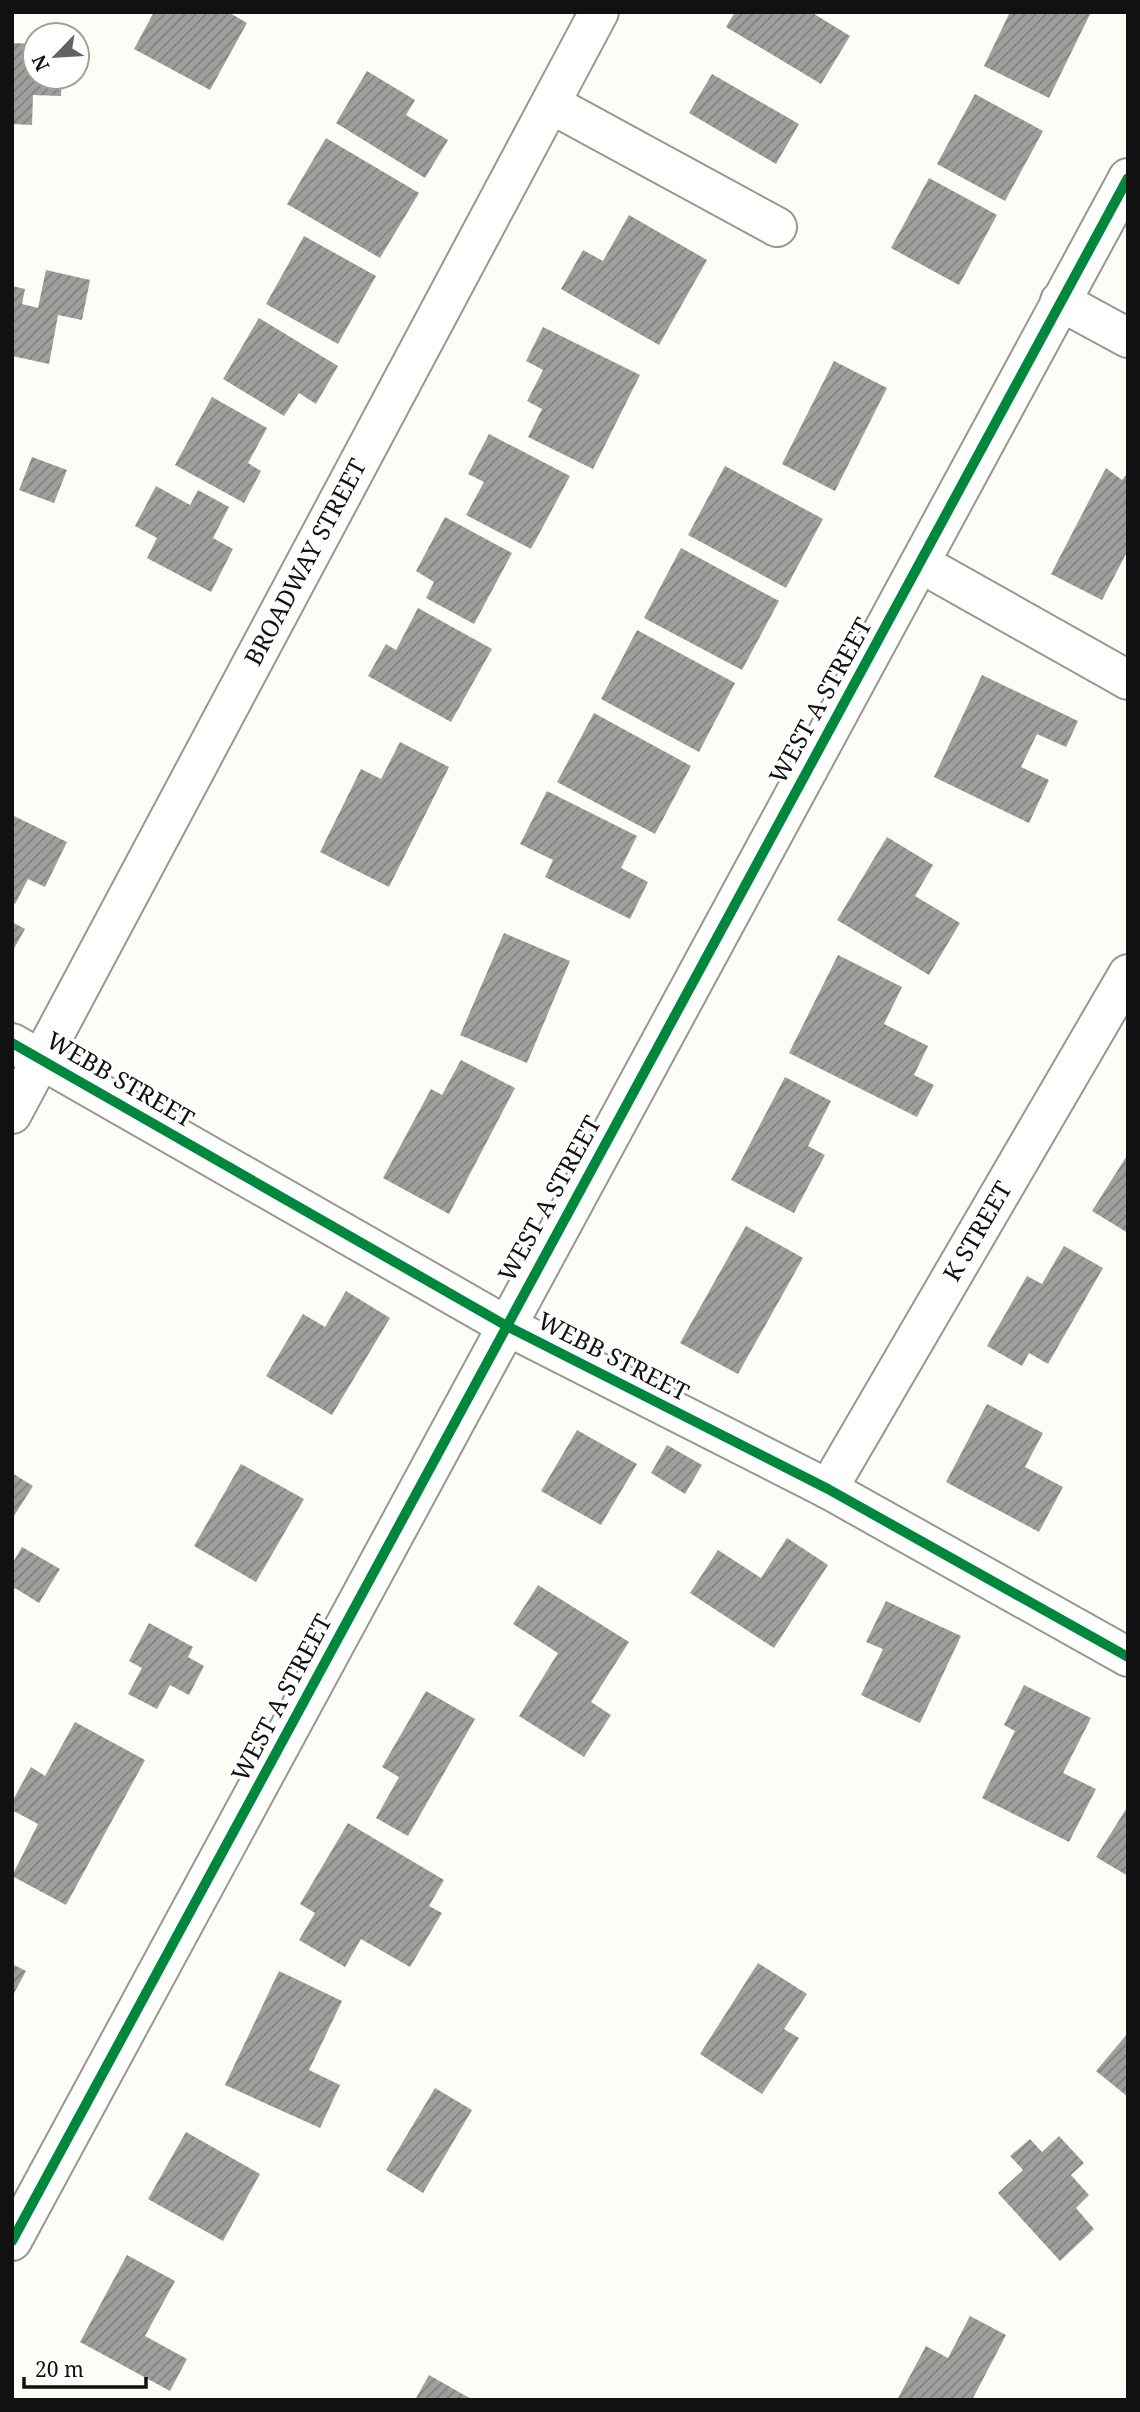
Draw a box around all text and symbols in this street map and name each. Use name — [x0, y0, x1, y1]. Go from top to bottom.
north arrow — [21, 21, 91, 91]
text: N — [26, 51, 56, 75]
street label: BROADWAY STREET — [236, 452, 373, 671]
street label: WEST A STREET — [761, 611, 879, 789]
street label: WEBB STREET — [41, 1023, 201, 1134]
street label: WEST A STREET — [490, 1109, 608, 1287]
street label: K STREET — [935, 1174, 1019, 1287]
street label: WEBB STREET — [533, 1303, 695, 1408]
street label: WEST A STREET — [223, 1608, 339, 1786]
scale bar — [24, 2346, 147, 2390]
text: 20 m — [35, 2355, 84, 2383]

